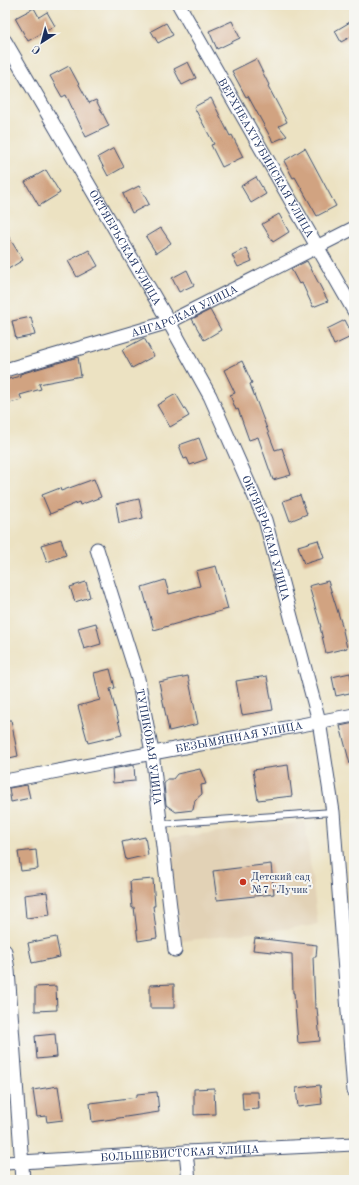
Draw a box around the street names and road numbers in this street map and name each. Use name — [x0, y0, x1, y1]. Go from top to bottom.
street label: ВЕРХНЕАХТУБИНСКАЯ УЛИЦА — [215, 77, 315, 241]
street label: ОКТЯБРЬСКАЯ УЛИЦА — [86, 189, 162, 308]
street label: АНГАРСКАЯ УЛИЦА — [130, 284, 240, 340]
street label: ОКТЯБРЬСКАЯ УЛИЦА — [239, 474, 291, 603]
street label: ТУПИКОВАЯ УЛИЦА — [133, 688, 162, 806]
street label: БЕЗЫМЯННАЯ УЛИЦА — [174, 721, 304, 756]
street label: БОЛЬШЕВИСТСКАЯ УЛИЦА — [100, 1144, 260, 1164]

